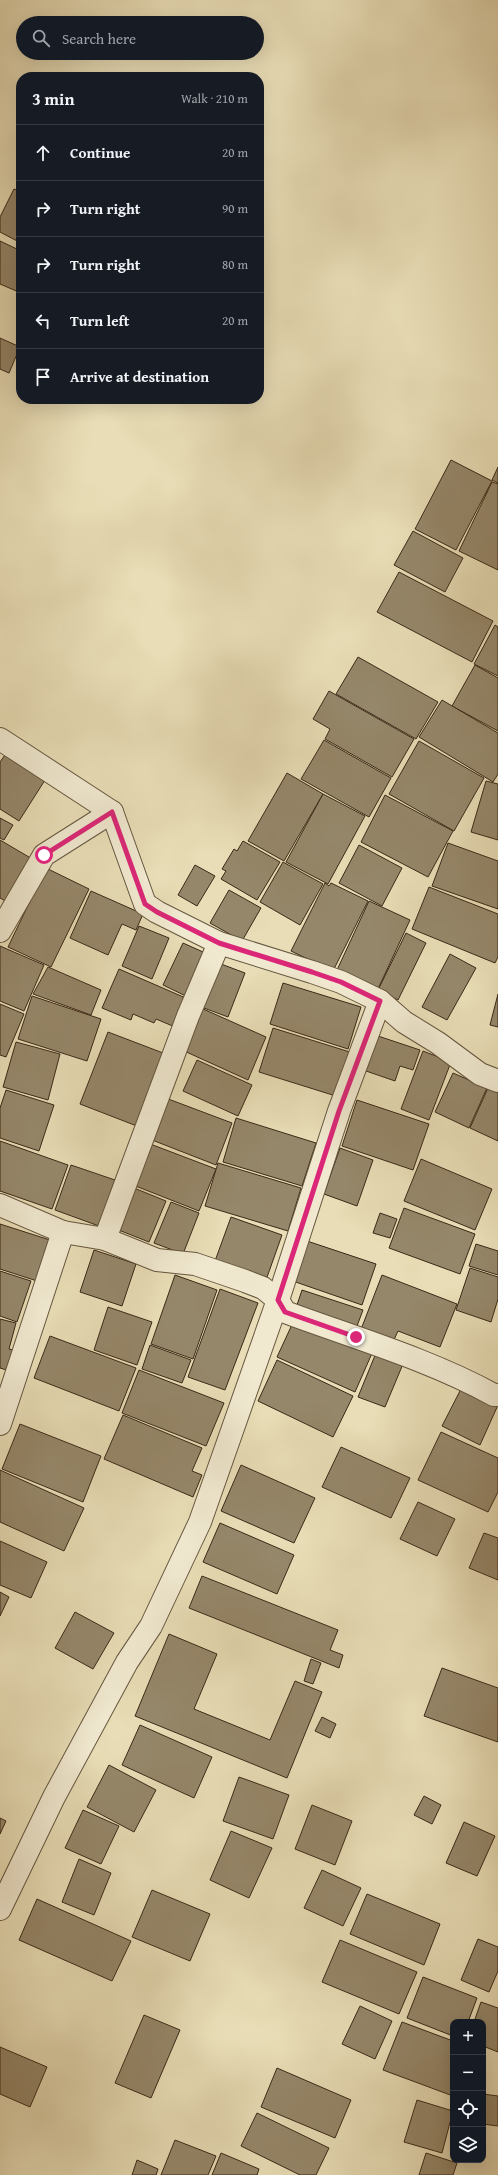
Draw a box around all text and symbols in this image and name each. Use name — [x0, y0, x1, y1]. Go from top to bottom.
search box — [16, 16, 264, 60]
icon: search — [30, 27, 52, 49]
text: Search here — [62, 28, 136, 49]
text: 3 min — [32, 86, 74, 111]
text: Walk · 210 m — [181, 89, 248, 108]
icon: ahead — [32, 142, 54, 164]
text: Continue — [70, 142, 131, 163]
text: 20 m — [222, 143, 248, 162]
icon: right — [32, 198, 54, 220]
text: Turn right — [70, 198, 141, 219]
text: 90 m — [222, 199, 248, 218]
icon: right — [32, 254, 54, 276]
text: Turn right — [70, 254, 141, 275]
text: 80 m — [222, 255, 248, 274]
icon: left — [32, 310, 54, 332]
text: Turn left — [70, 310, 129, 331]
text: 20 m — [222, 311, 248, 330]
icon: arrive — [32, 366, 54, 388]
text: Arrive at destination — [70, 366, 209, 387]
route start — [35, 846, 53, 864]
route end — [347, 1328, 365, 1346]
map controls — [450, 2019, 486, 2163]
button: + — [450, 2019, 486, 2055]
button: − — [450, 2055, 486, 2091]
button: locate — [450, 2091, 486, 2127]
button: layers — [450, 2127, 486, 2163]

